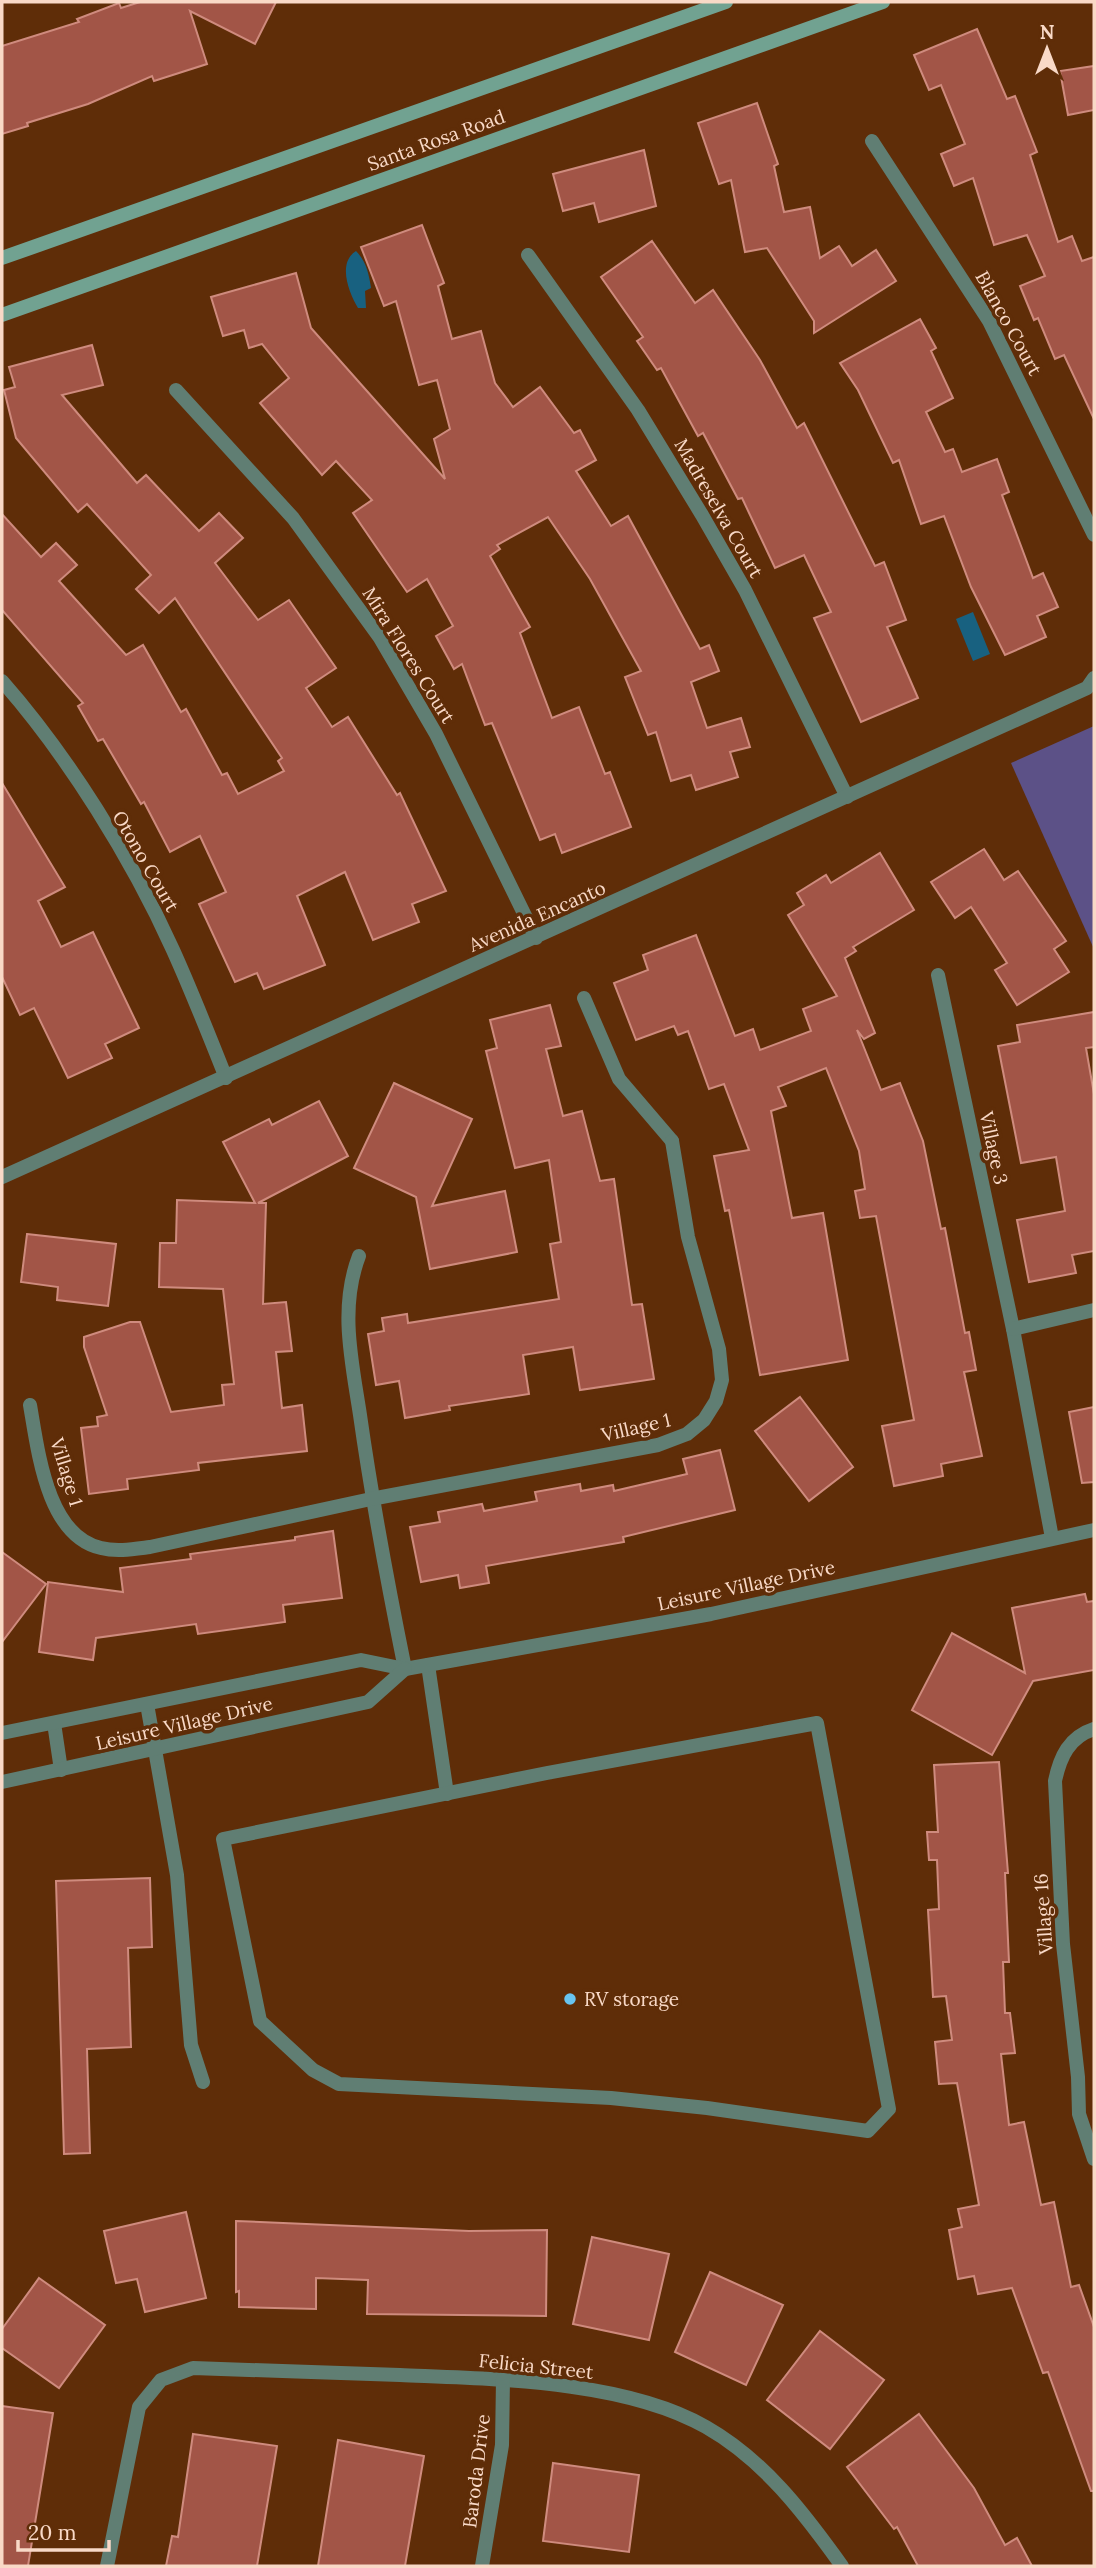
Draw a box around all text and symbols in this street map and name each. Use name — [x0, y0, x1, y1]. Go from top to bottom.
north arrow — [1012, 14, 1082, 84]
text: N — [1040, 20, 1055, 44]
street label: Santa Rosa Road — [364, 104, 508, 176]
street label: Blanco Court — [970, 267, 1048, 380]
street label: Madreselva Court — [669, 434, 769, 582]
street label: Mira Flores Court — [357, 582, 461, 728]
street label: Otono Court — [107, 806, 185, 916]
street label: Avenida Encanto — [464, 875, 609, 957]
street label: Village 3 — [974, 1108, 1013, 1187]
street label: Village 1 — [598, 1407, 673, 1447]
street label: Village 1 — [45, 1434, 89, 1509]
street label: Leisure Village Drive — [655, 1554, 837, 1616]
street label: Leisure Village Drive — [93, 1691, 275, 1755]
street label: Village 16 — [1028, 1873, 1058, 1956]
place label: RV storage — [584, 1987, 679, 2011]
marker: RV storage — [562, 1991, 578, 2007]
street label: Felicia Street — [478, 2348, 595, 2384]
street label: Baroda Drive — [457, 2413, 495, 2529]
scale bar — [18, 2508, 108, 2552]
text: 20 m — [28, 2519, 77, 2546]

